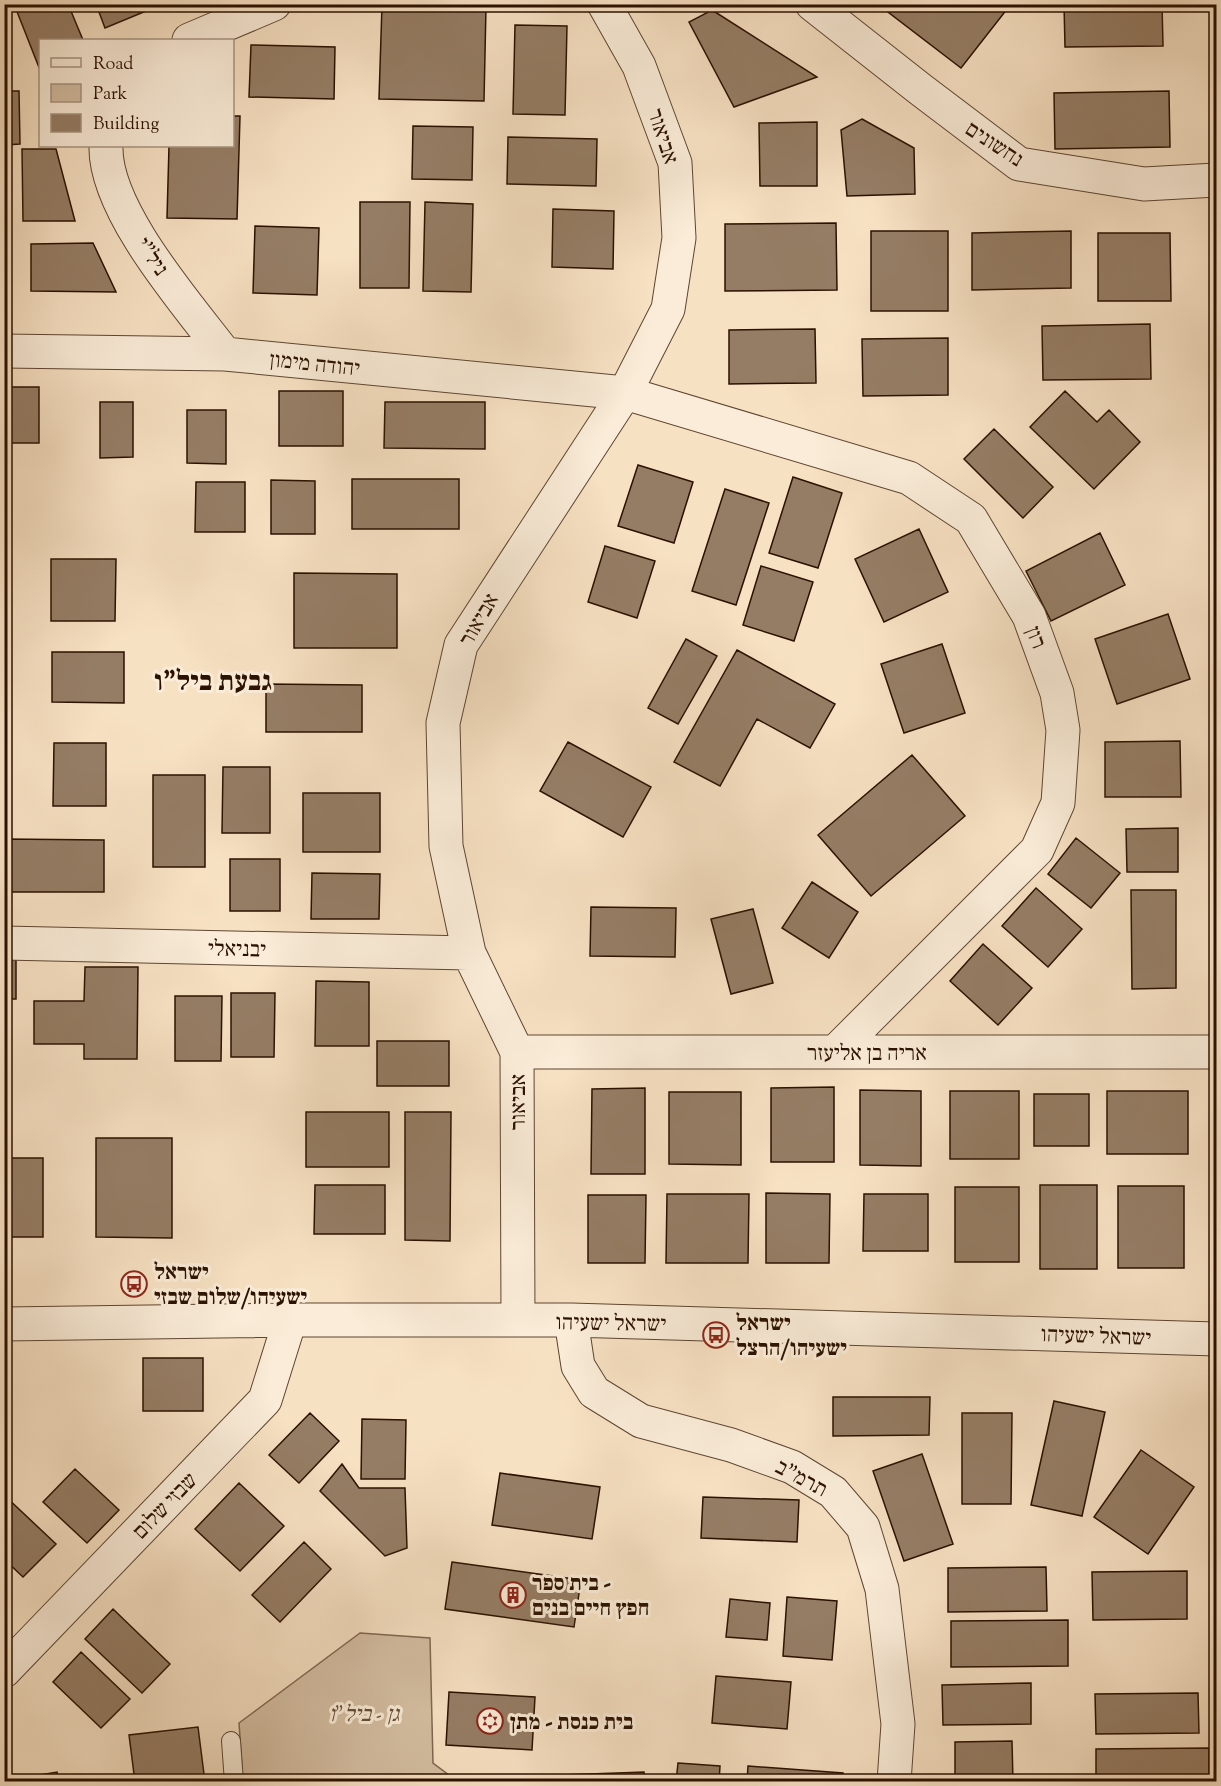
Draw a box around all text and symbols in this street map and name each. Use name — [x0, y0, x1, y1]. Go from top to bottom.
legend — [39, 39, 234, 147]
text: Road — [93, 52, 133, 78]
text: Park — [93, 82, 128, 108]
street label: אביאור — [637, 105, 685, 169]
text: Building — [93, 112, 159, 138]
street label: נחשונים — [958, 115, 1029, 176]
street label: ניל"י — [126, 232, 175, 283]
street label: יהודה מימון — [268, 345, 361, 387]
street label: אביאור — [453, 588, 509, 653]
street label: רון — [1015, 622, 1053, 654]
district label: גבעת ביל"ו — [154, 663, 272, 703]
street label: יבניאלי — [208, 934, 266, 968]
street label: אריה בן אליעזר — [807, 1039, 927, 1071]
street label: אביאור — [504, 1074, 536, 1130]
place label: ישראל ישעיהו/שלום שבזי — [154, 1258, 308, 1315]
bus stop icon: ישראל ישעיהו/שלום שבזי — [119, 1269, 149, 1299]
street label: ישראל ישעיהו — [555, 1308, 667, 1342]
place label: ישראל ישעיהו/הרצל — [736, 1309, 847, 1366]
bus stop icon: ישראל ישעיהו/הרצל — [701, 1320, 731, 1350]
street label: ישראל ישעיהו — [1040, 1320, 1152, 1356]
street label: תרמ"ב — [769, 1453, 833, 1507]
street label: שבזי שלום — [126, 1466, 206, 1548]
place label: בית ספר - חפץ חיים בנים — [532, 1569, 649, 1626]
building icon: בית ספר - חפץ חיים בנים — [498, 1580, 528, 1610]
park label: גן - ביל"ו — [329, 1700, 401, 1732]
synagogue icon: בית כנסת - מתן — [475, 1706, 505, 1736]
place label: בית כנסת - מתן — [510, 1708, 634, 1740]

